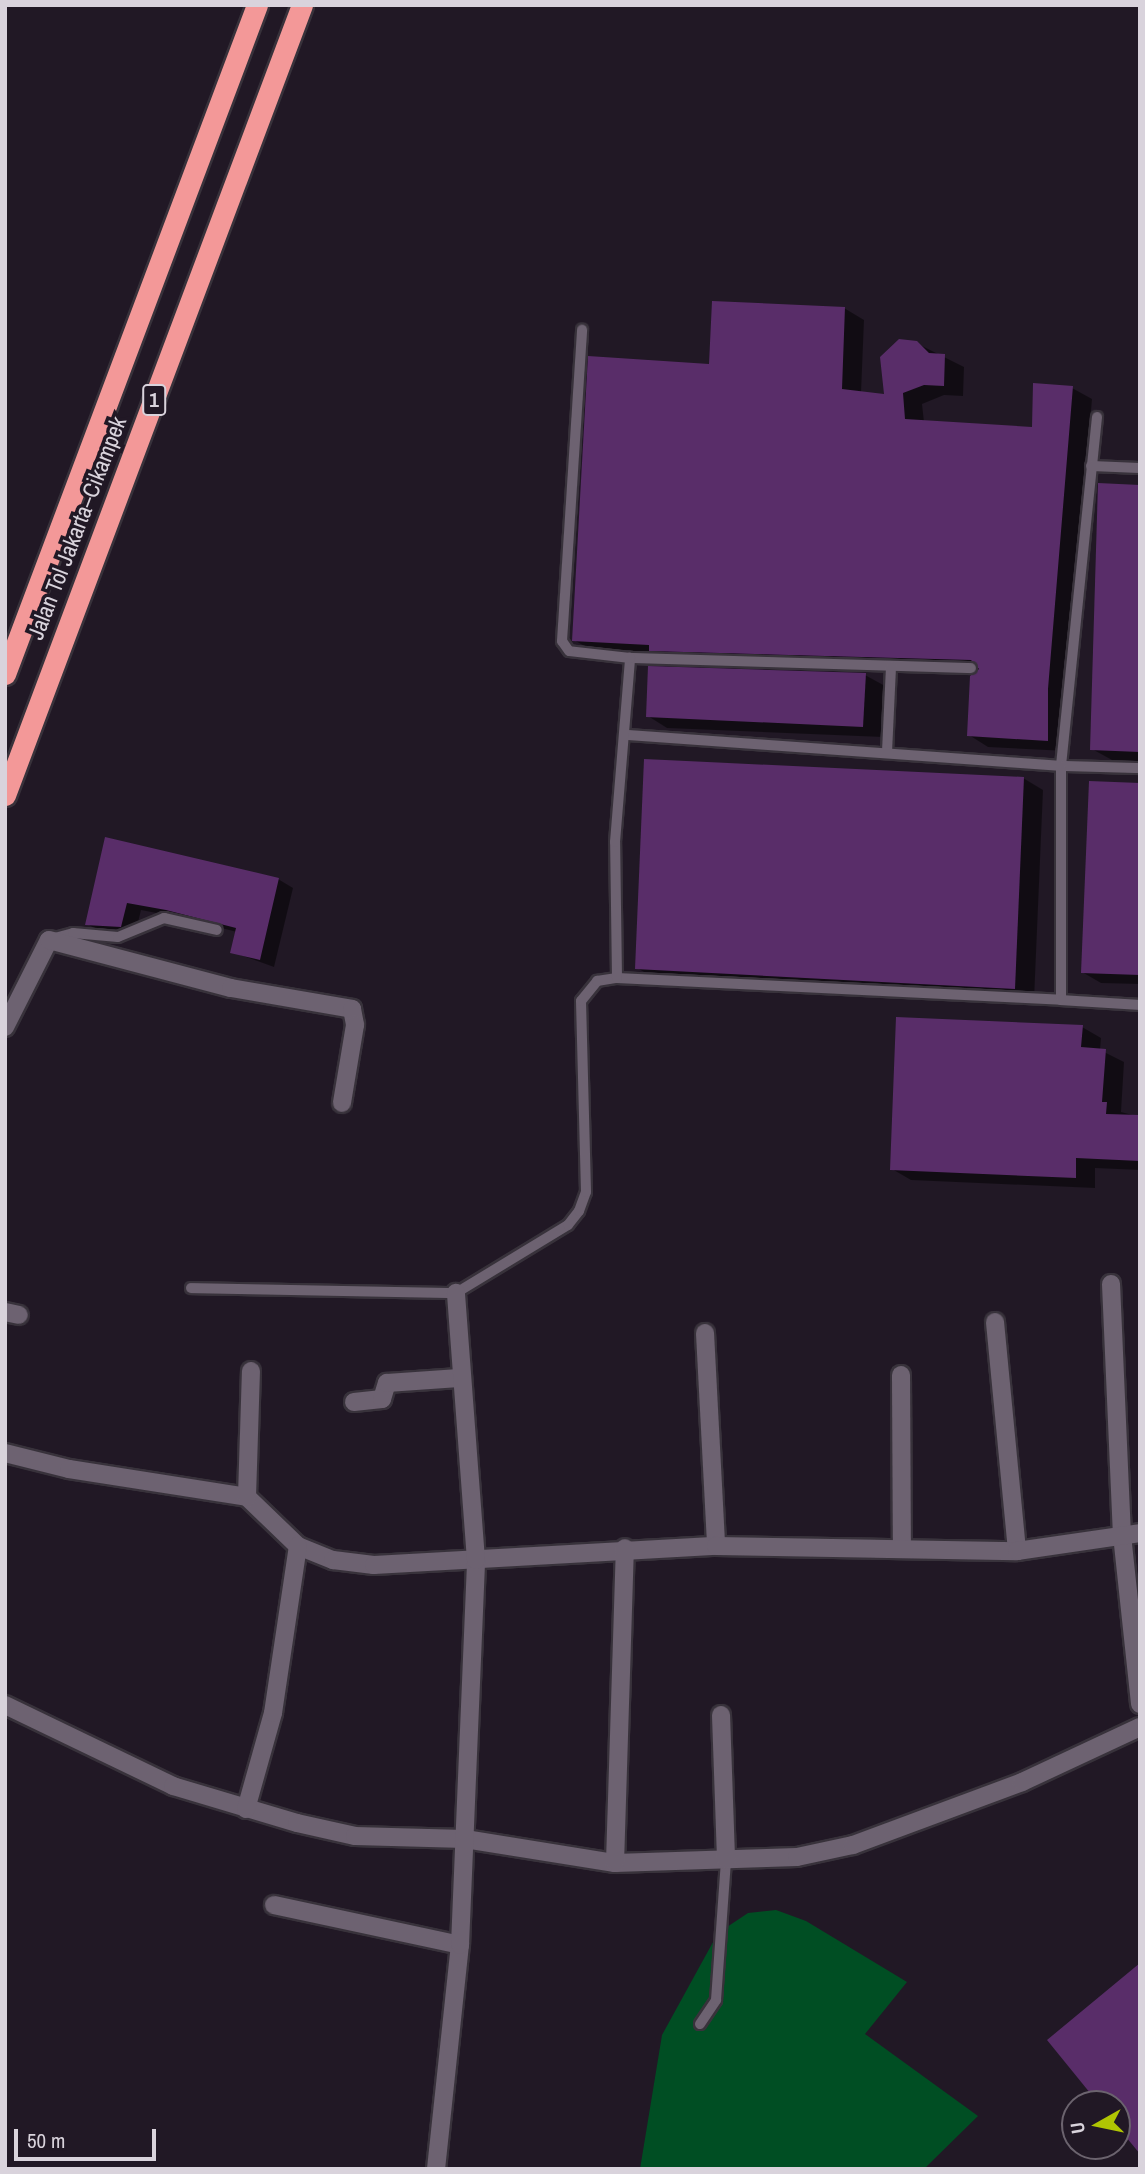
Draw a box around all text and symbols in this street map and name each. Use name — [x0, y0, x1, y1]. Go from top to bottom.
road number: 1 — [142, 382, 166, 418]
street label: Jalan Tol Jakarta–Cikampek — [22, 412, 132, 644]
north arrow — [1061, 2090, 1131, 2160]
scale bar — [18, 2114, 159, 2158]
text: U — [1064, 2120, 1091, 2136]
text: 50 m — [27, 2126, 65, 2155]

